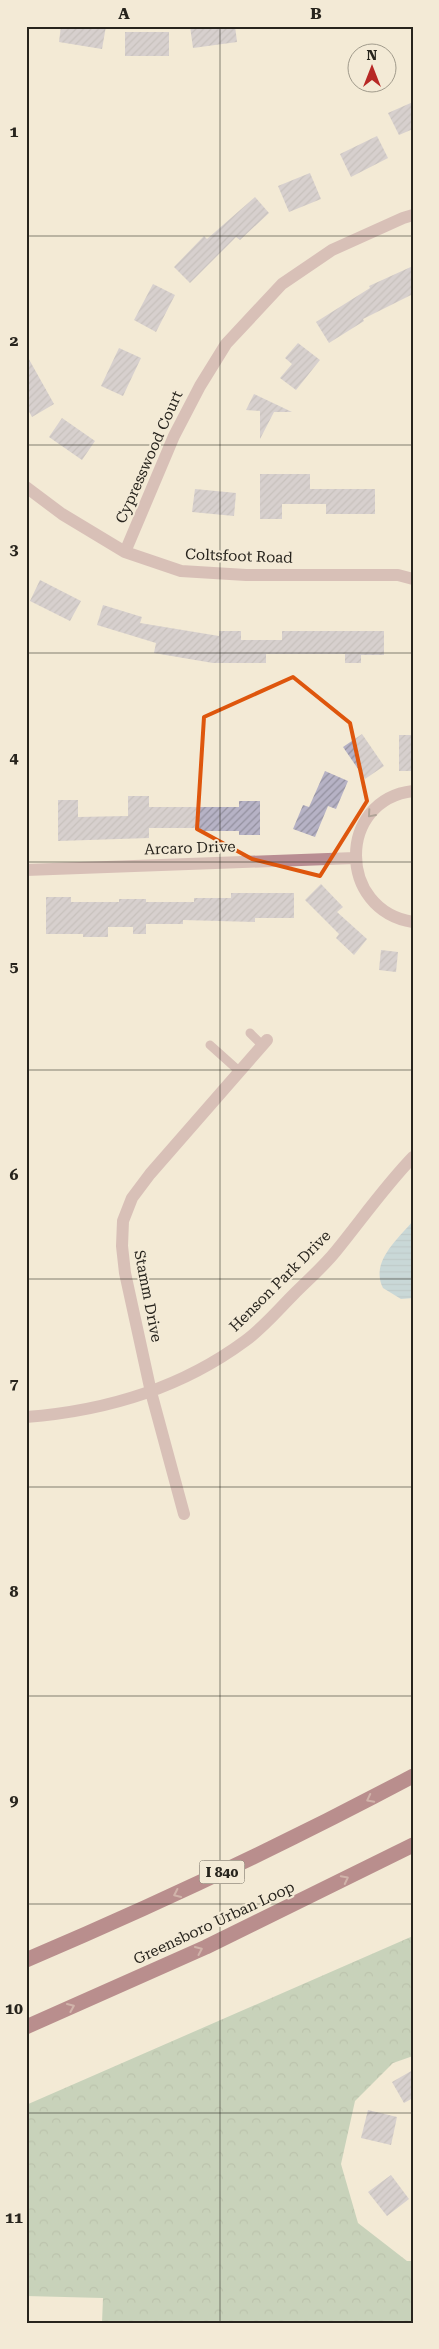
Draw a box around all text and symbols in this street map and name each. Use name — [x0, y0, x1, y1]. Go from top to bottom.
text: A — [118, 4, 130, 23]
text: B — [310, 4, 322, 23]
north arrow — [346, 42, 396, 92]
text: N — [367, 47, 378, 63]
text: 1 — [10, 122, 19, 141]
text: 2 — [10, 331, 19, 350]
street label: Cypresswood Court — [112, 387, 187, 526]
text: 3 — [10, 540, 19, 559]
street label: Coltsfoot Road — [185, 545, 294, 567]
text: 4 — [10, 748, 19, 767]
one-way arrow — [368, 808, 377, 817]
street label: Arcaro Drive — [144, 837, 236, 859]
text: 5 — [10, 957, 19, 976]
text: 6 — [10, 1165, 19, 1184]
street label: Henson Park Drive — [226, 1227, 334, 1335]
street label: Stamm Drive — [130, 1249, 166, 1343]
text: 7 — [10, 1374, 19, 1393]
text: 8 — [10, 1582, 19, 1601]
text: 9 — [10, 1791, 19, 1810]
one-way arrow — [366, 1793, 375, 1803]
road number: I 840 — [200, 1860, 244, 1884]
one-way arrow — [340, 1875, 349, 1885]
street label: Greensboro Urban Loop — [131, 1878, 298, 1968]
one-way arrow — [173, 1887, 182, 1898]
one-way arrow — [194, 1946, 203, 1957]
text: 10 — [5, 1999, 23, 2018]
one-way arrow — [66, 2003, 75, 2014]
text: 11 — [5, 2208, 23, 2227]

